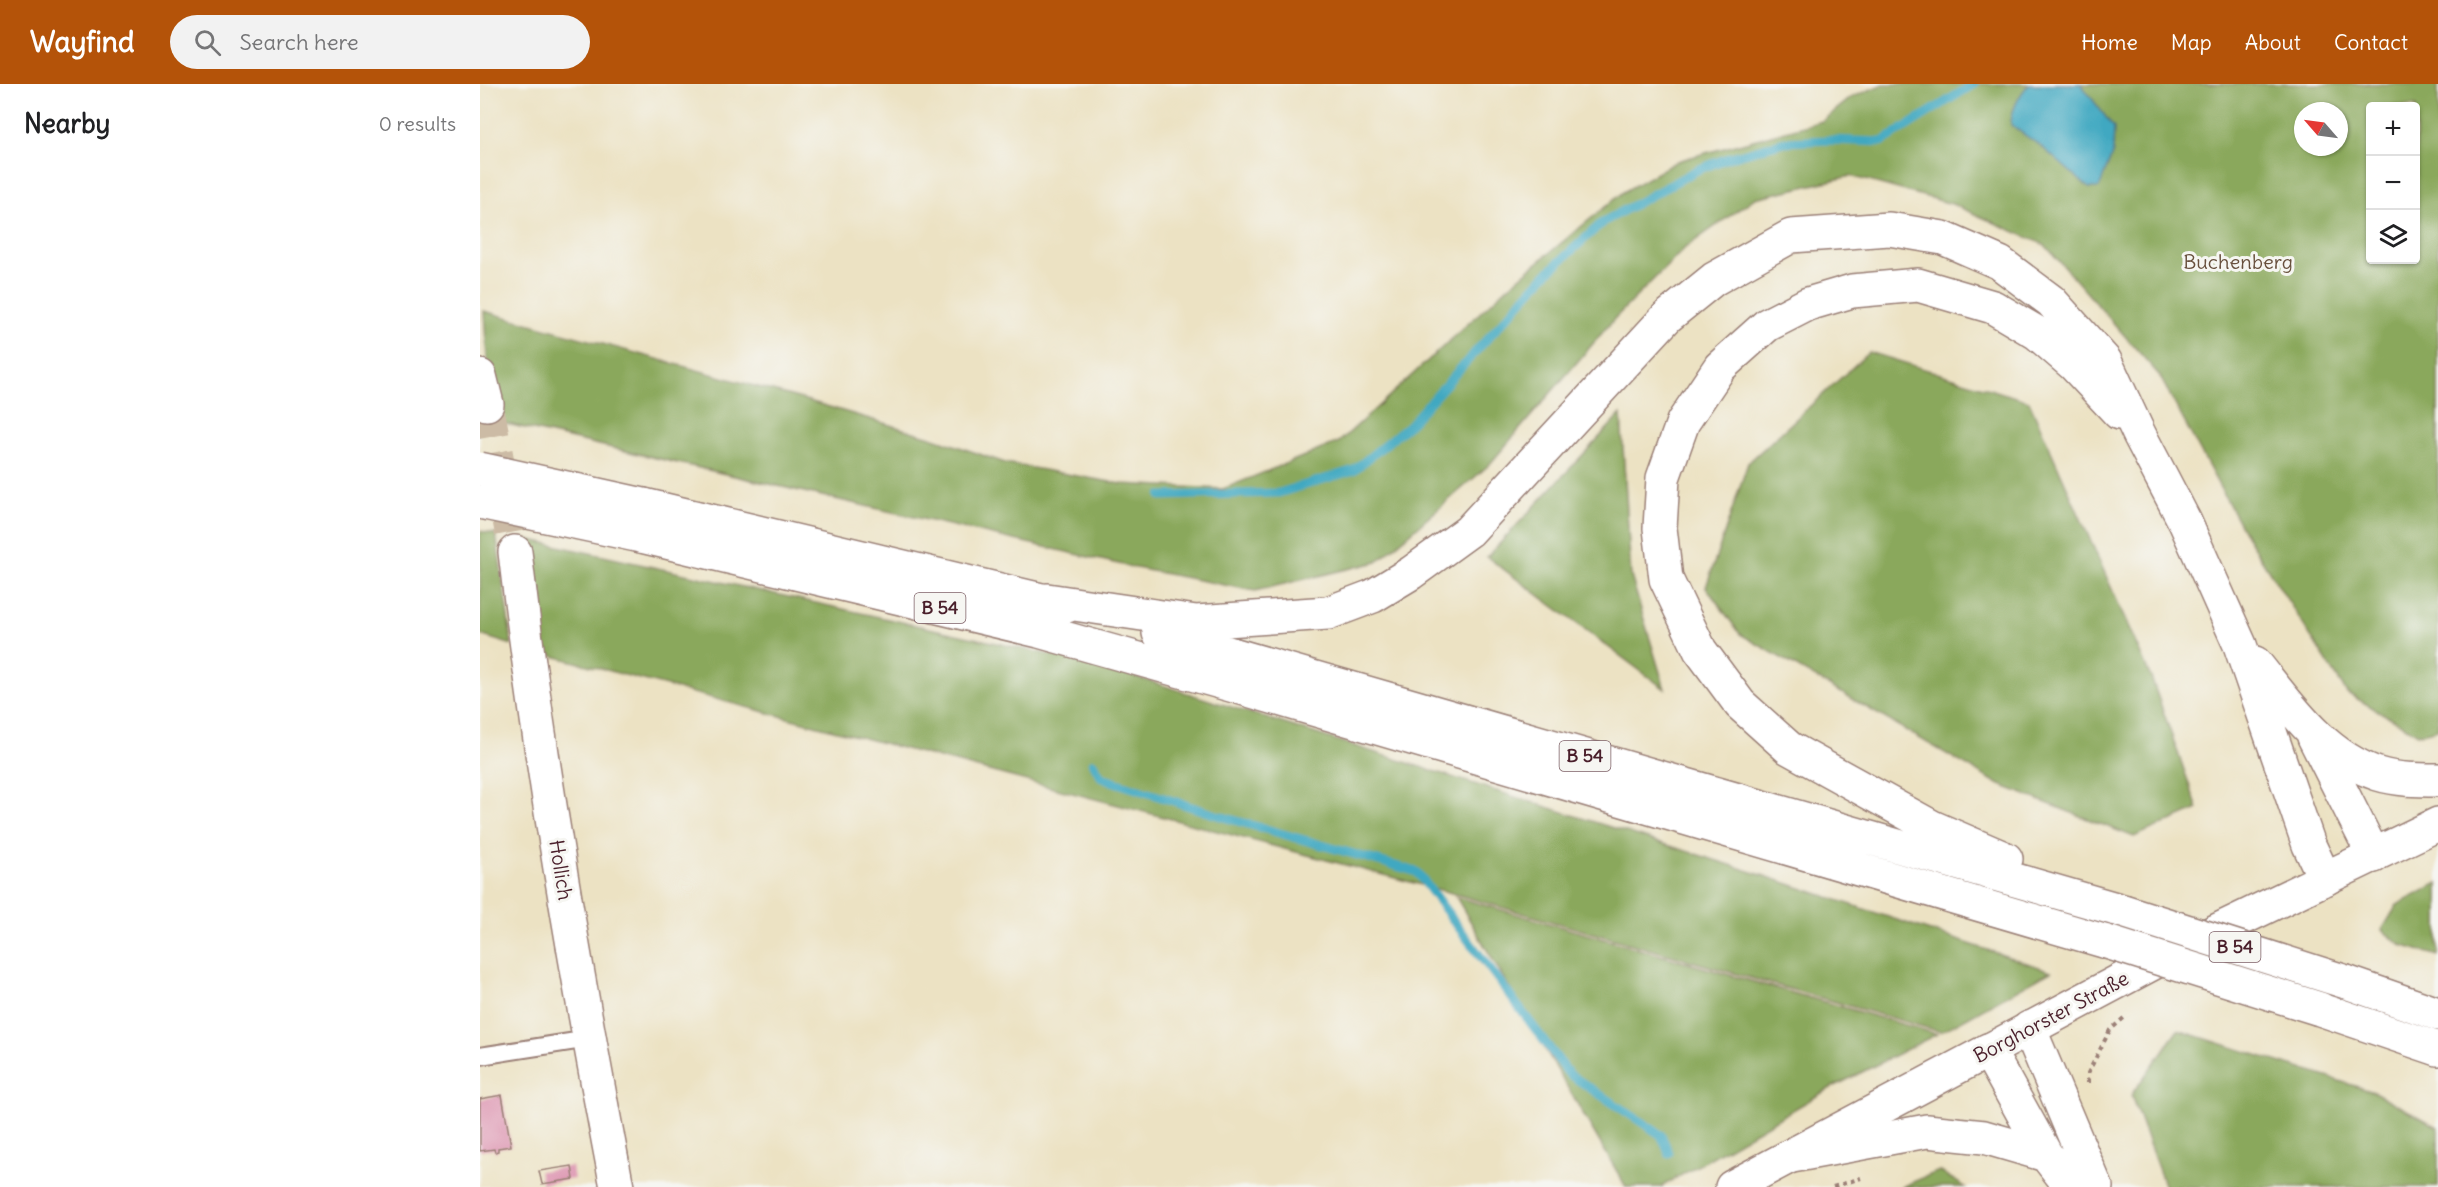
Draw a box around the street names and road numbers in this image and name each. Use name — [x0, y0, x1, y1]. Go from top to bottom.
road number: B 54 — [914, 593, 966, 623]
road number: B 54 — [1560, 741, 1610, 771]
street label: Hollich — [544, 838, 579, 902]
road number: B 54 — [2210, 932, 2260, 962]
street label: Borghorster Straße — [1969, 965, 2133, 1068]

